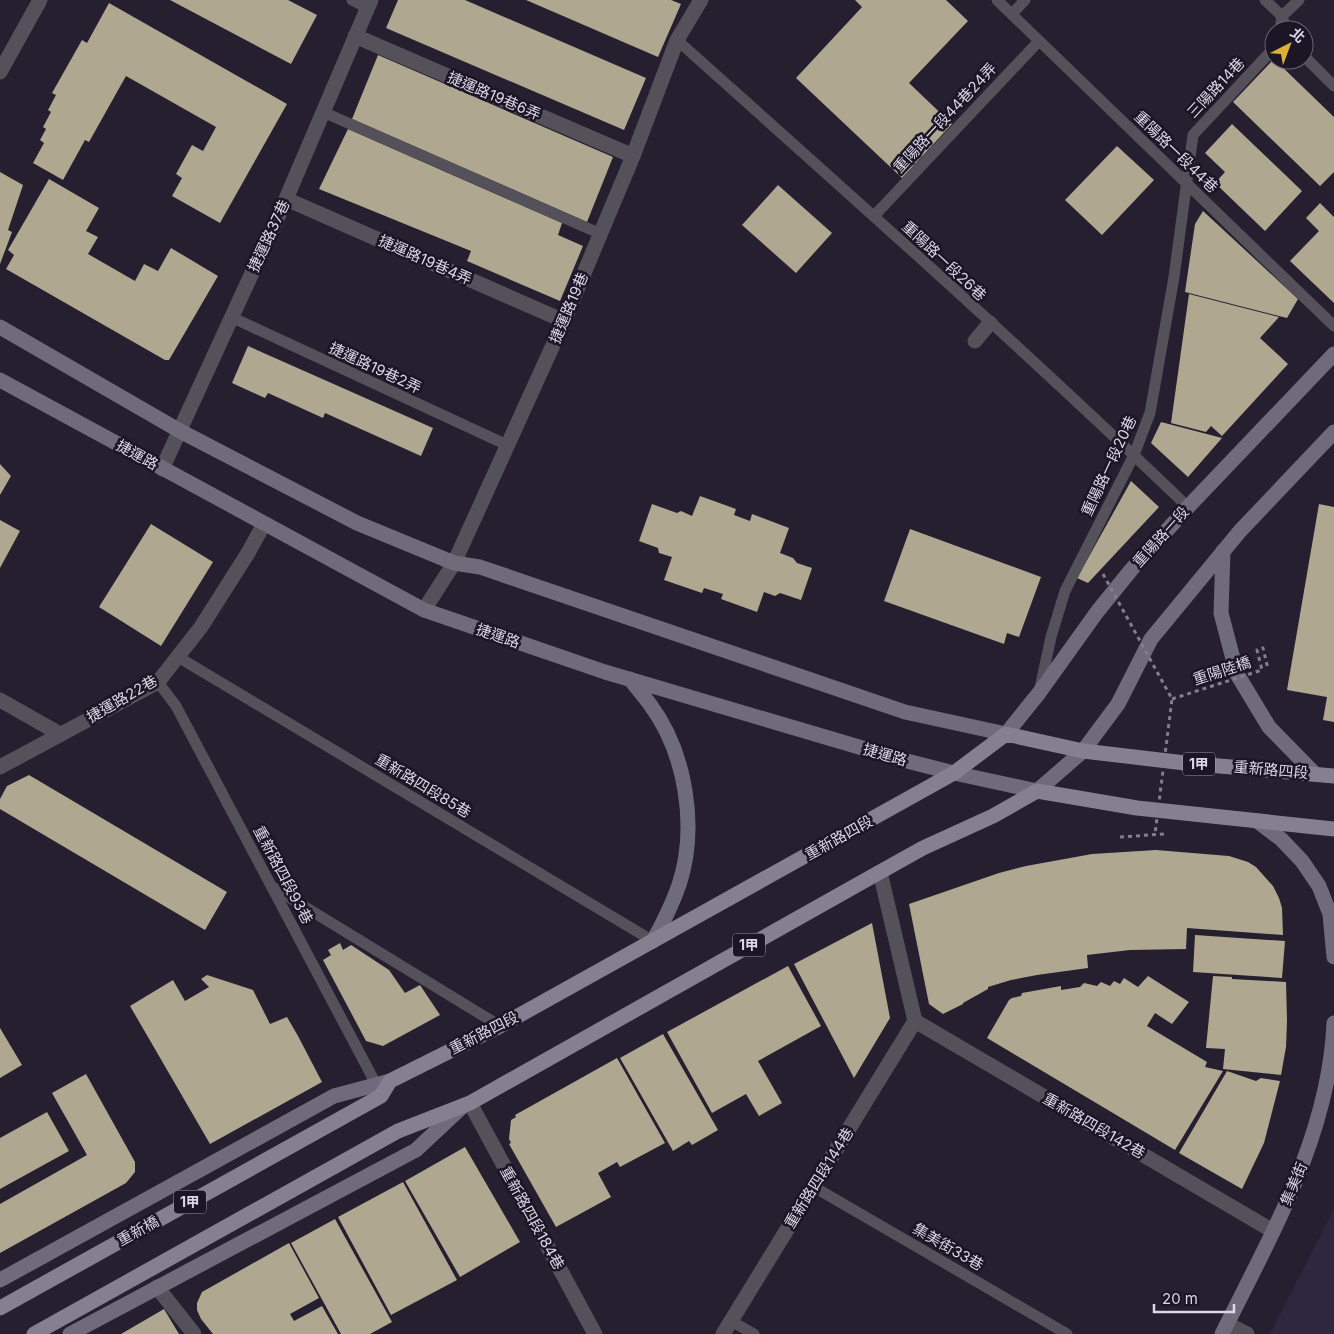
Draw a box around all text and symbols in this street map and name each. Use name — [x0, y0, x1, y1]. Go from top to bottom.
north arrow — [1264, 20, 1314, 70]
text: 北 — [1287, 24, 1309, 46]
street label: 三陽路14巷 — [1183, 53, 1248, 122]
street label: 重陽路一段44巷24弄 — [889, 59, 1000, 176]
street label: 捷運路19巷6弄 — [445, 67, 544, 124]
street label: 重陽路一段44巷 — [1130, 107, 1222, 196]
street label: 捷運路37巷 — [244, 197, 294, 275]
street label: 重陽路一段26巷 — [898, 217, 990, 305]
street label: 捷運路19巷4弄 — [376, 231, 475, 289]
street label: 捷運路19巷 — [545, 269, 592, 346]
street label: 捷運路19巷2弄 — [326, 338, 424, 397]
street label: 重陽路一段20巷 — [1077, 413, 1140, 519]
street label: 捷運路 — [113, 435, 162, 474]
street label: 重陽路一段 — [1128, 502, 1193, 571]
street label: 捷運路 — [474, 619, 523, 652]
street label: 重陽陸橋 — [1190, 652, 1253, 689]
street label: 捷運路22巷 — [83, 671, 160, 726]
street label: 捷運路 — [861, 739, 909, 770]
street label: 重新路四段85巷 — [372, 750, 475, 822]
road number: 1甲 — [1183, 752, 1215, 776]
street label: 重新路四段 — [1233, 757, 1309, 782]
street label: 重新路四段 — [801, 811, 876, 864]
street label: 重新路四段93巷 — [250, 822, 317, 927]
road number: 1甲 — [733, 934, 765, 956]
street label: 重新路四段 — [446, 1007, 522, 1058]
street label: 重新路四段142巷 — [1040, 1089, 1149, 1163]
street label: 重新路四段144巷 — [780, 1124, 857, 1232]
street label: 集美街 — [1276, 1159, 1311, 1208]
street label: 重新路四段184巷 — [496, 1163, 569, 1273]
road number: 1甲 — [174, 1190, 206, 1214]
street label: 重新橋 — [113, 1211, 162, 1250]
street label: 集美街33巷 — [909, 1219, 987, 1274]
scale bar — [1154, 1282, 1234, 1314]
text: 20 m — [1162, 1289, 1198, 1308]

